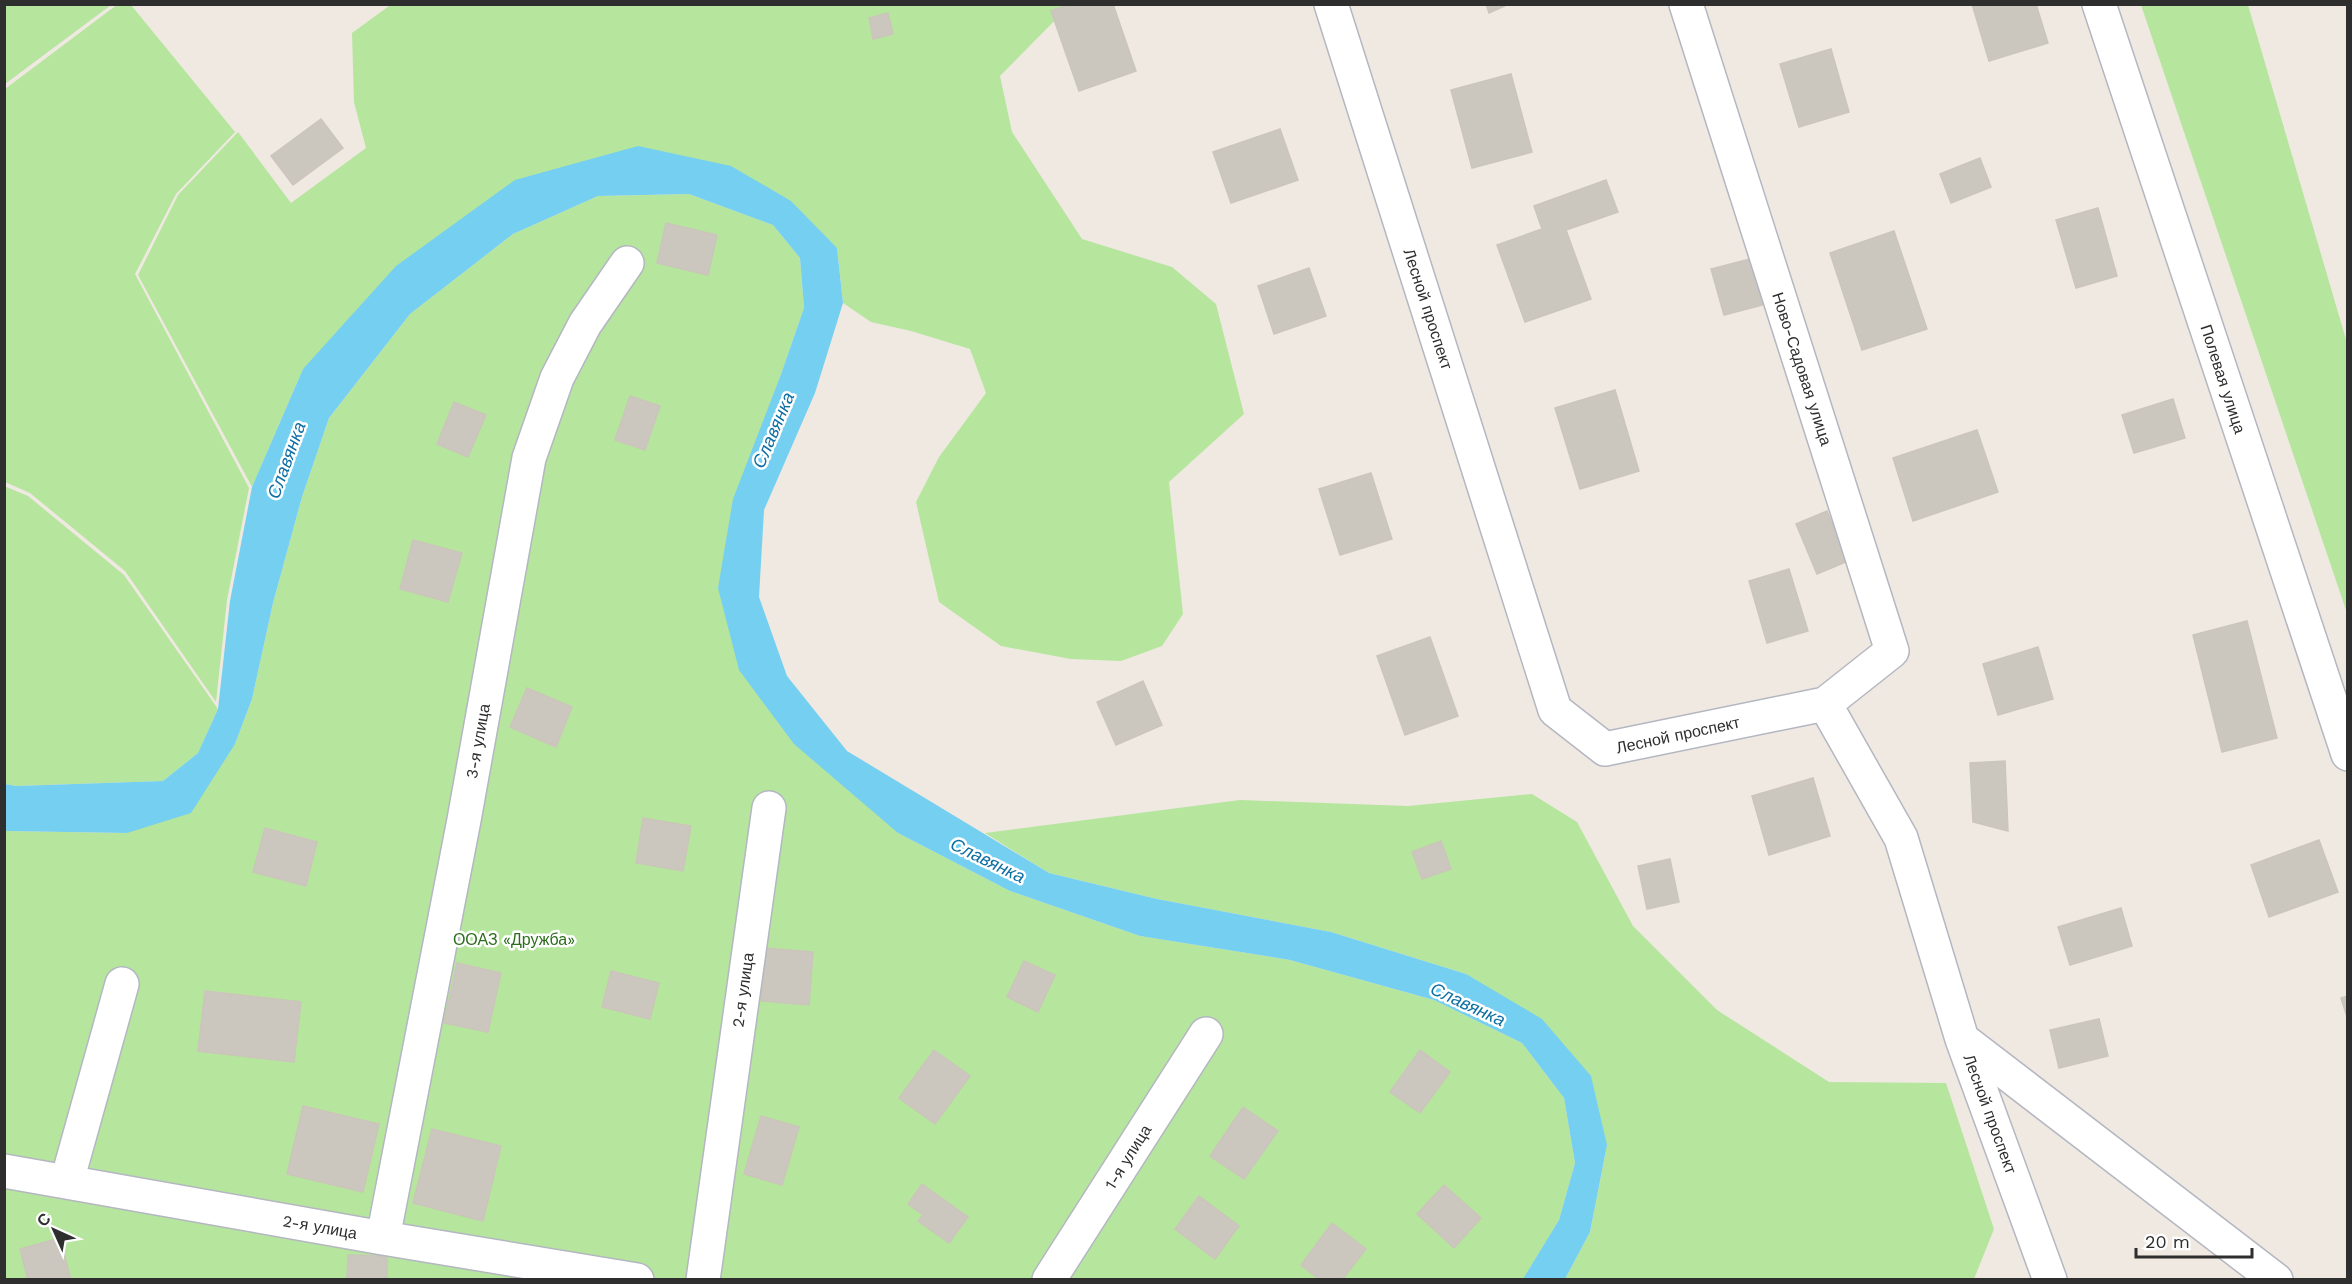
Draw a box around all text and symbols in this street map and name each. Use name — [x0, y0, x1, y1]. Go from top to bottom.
street label: Лесной проспект — [1399, 246, 1457, 373]
street label: Ново-Садовая улица — [1768, 290, 1836, 448]
street label: Полевая улица — [2196, 322, 2250, 436]
water label: Славянка — [748, 389, 798, 471]
water label: Славянка — [262, 419, 310, 501]
street label: 3-я улица — [462, 702, 494, 780]
street label: Лесной проспект — [1614, 712, 1742, 757]
water label: Славянка — [947, 833, 1029, 887]
park label: ООАЗ «Дружба» — [453, 930, 575, 949]
street label: 2-я улица — [728, 951, 758, 1029]
water label: Славянка — [1427, 978, 1509, 1030]
street label: Лесной проспект — [1960, 1052, 2021, 1177]
street label: 1-я улица — [1101, 1121, 1155, 1193]
north arrow — [24, 1200, 84, 1260]
text: С — [33, 1209, 55, 1231]
street label: 2-я улица — [281, 1211, 359, 1243]
scale bar — [2136, 1221, 2252, 1259]
text: 20 m — [2145, 1231, 2190, 1252]

